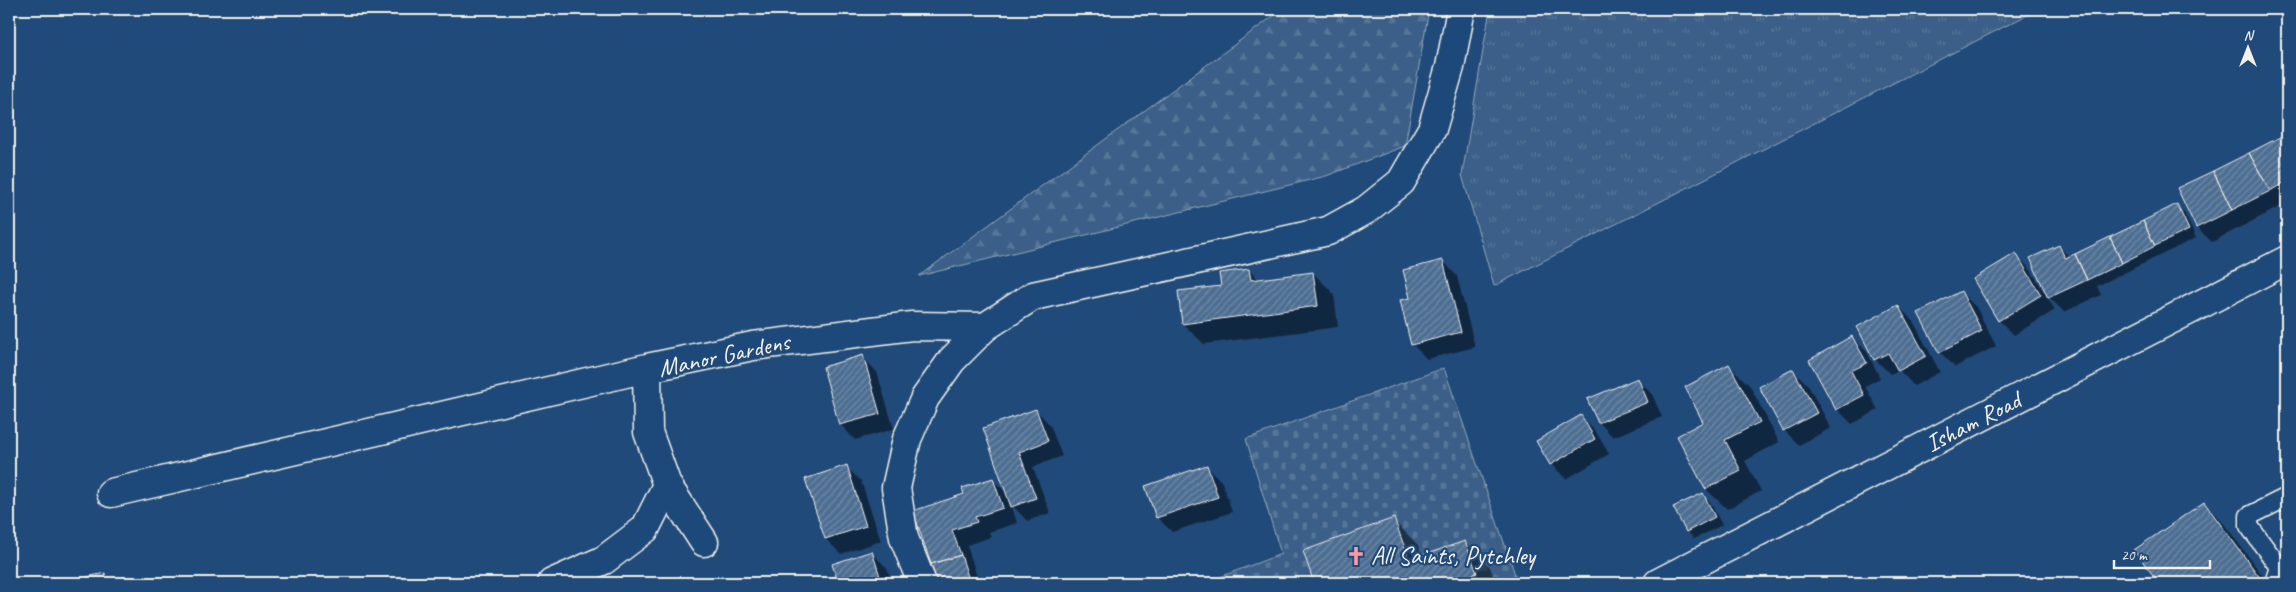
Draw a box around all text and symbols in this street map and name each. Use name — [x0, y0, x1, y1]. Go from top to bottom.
north arrow — [2224, 22, 2274, 72]
text: N — [2244, 27, 2255, 44]
street label: Manor Gardens — [655, 325, 795, 385]
street label: Isham Road — [1920, 383, 2030, 460]
scale bar — [2114, 537, 2210, 569]
place label: All Saints, Pytchley — [1371, 540, 1537, 572]
church icon: All Saints, Pytchley — [1345, 545, 1367, 567]
text: 20 m — [2121, 546, 2148, 565]

